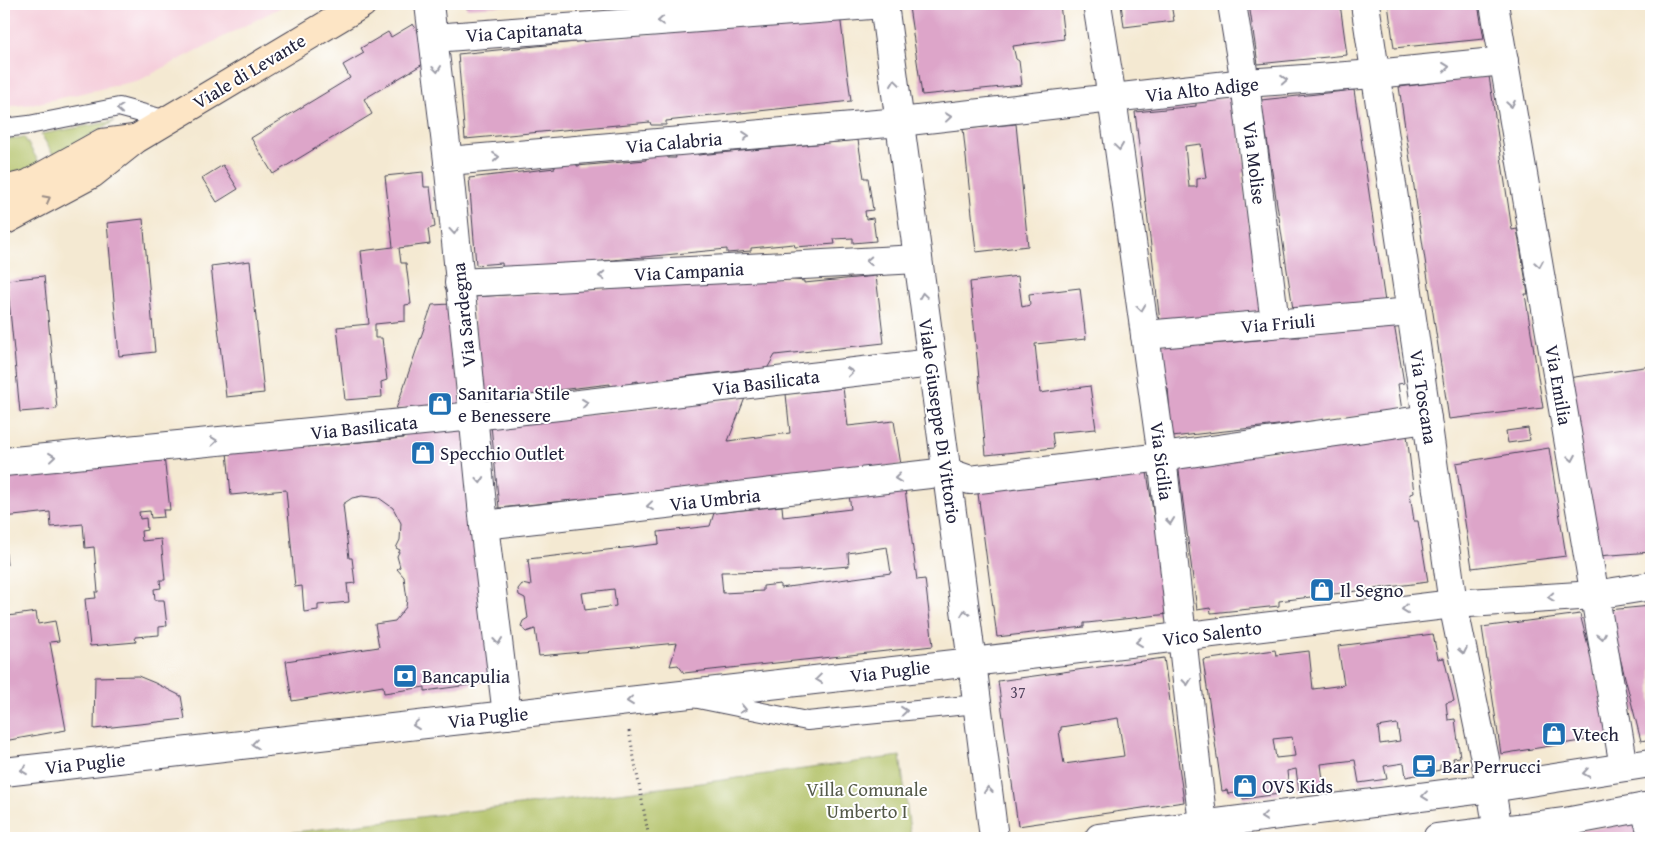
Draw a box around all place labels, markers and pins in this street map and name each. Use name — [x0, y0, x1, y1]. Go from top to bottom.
place label: Sanitaria Stile e Benessere — [458, 379, 570, 429]
shop icon: Sanitaria Stile e Benessere — [427, 391, 453, 417]
place label: Specchio Outlet — [440, 439, 565, 467]
shop icon: Specchio Outlet — [410, 440, 436, 466]
place label: Il Segno — [1340, 576, 1403, 604]
shop icon: Il Segno — [1309, 577, 1335, 603]
place label: Bancapulia — [422, 662, 510, 690]
bank icon: Bancapulia — [392, 663, 418, 689]
place label: Vtech — [1572, 720, 1619, 748]
shop icon: Vtech — [1541, 721, 1567, 747]
place label: Bar Perrucci — [1442, 752, 1541, 780]
cafe icon: Bar Perrucci — [1411, 753, 1437, 779]
place label: OVS Kids — [1262, 772, 1333, 800]
shop icon: OVS Kids — [1232, 773, 1258, 799]

